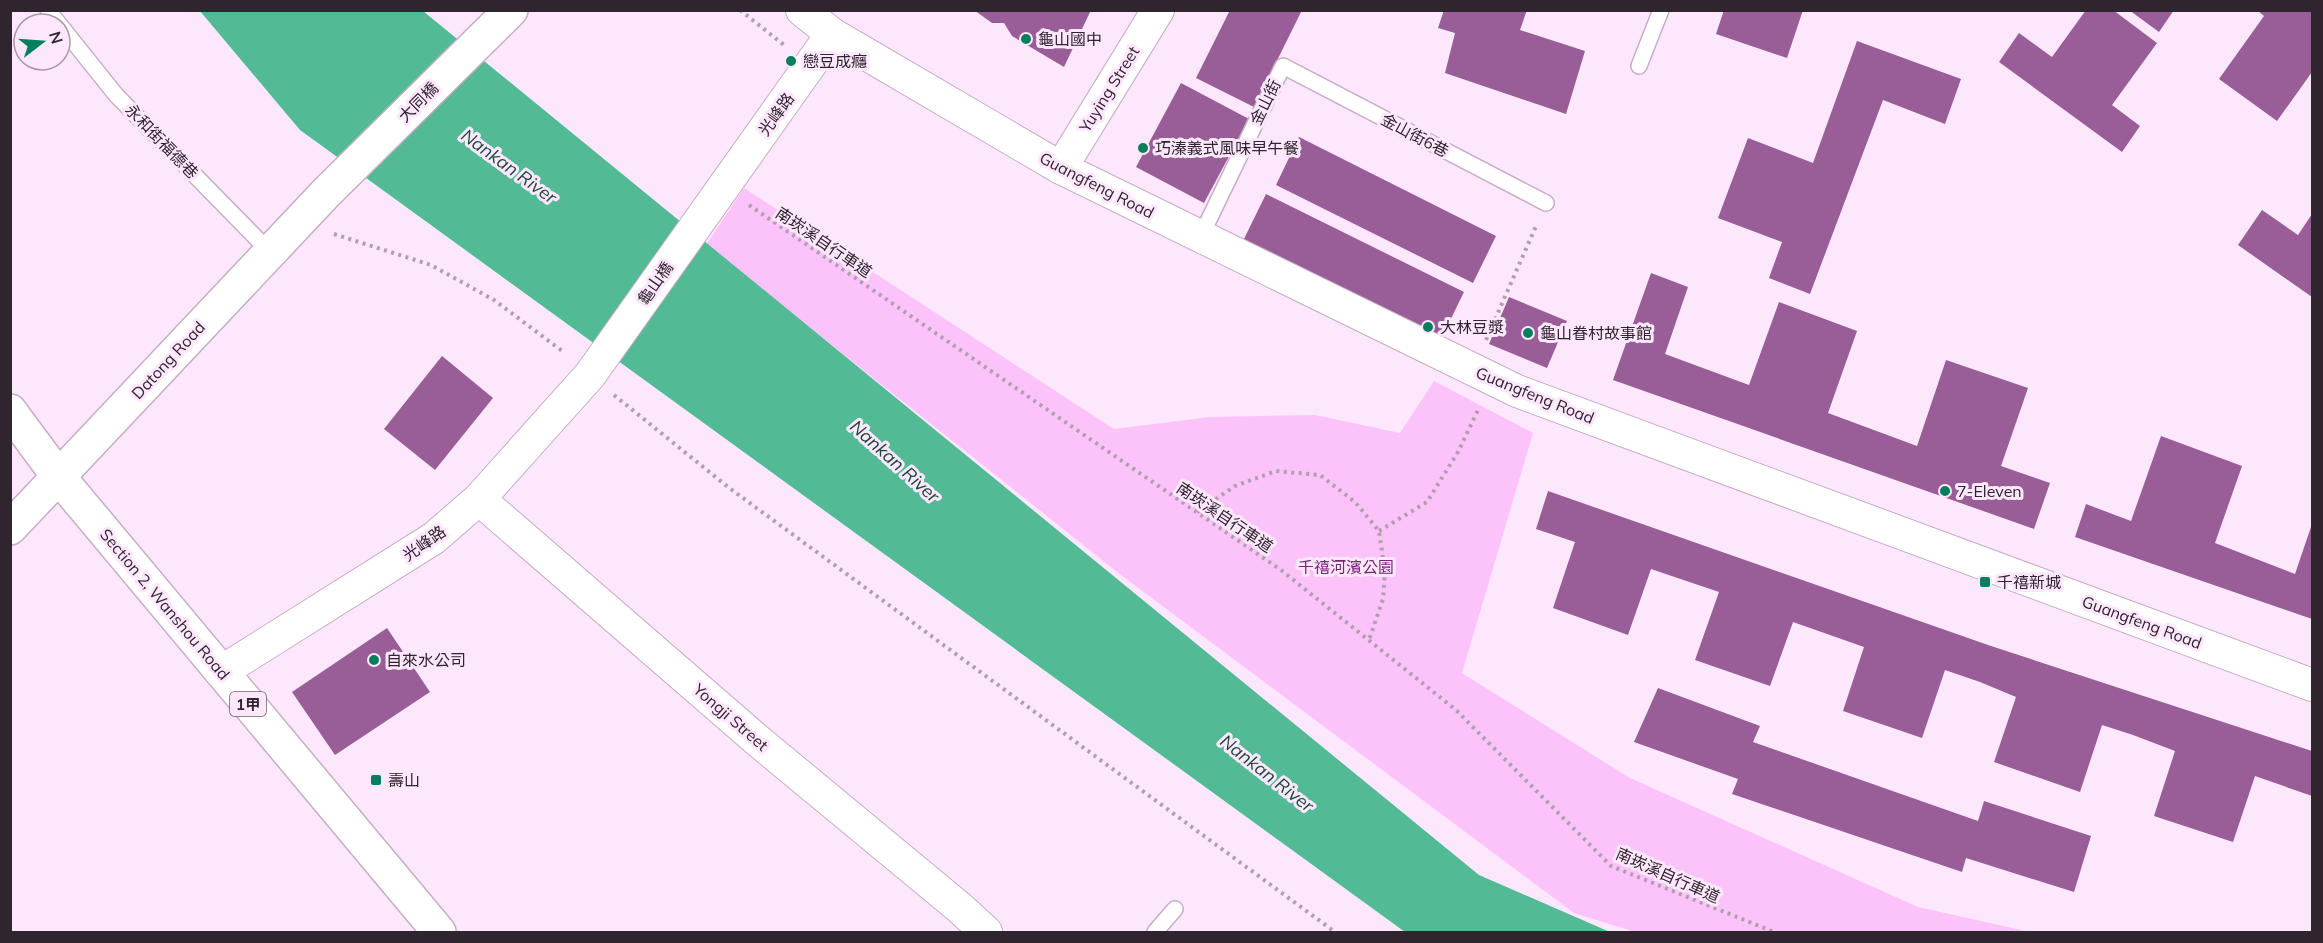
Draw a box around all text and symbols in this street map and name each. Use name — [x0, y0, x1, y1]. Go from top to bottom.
north arrow — [12, 12, 72, 72]
text: N — [45, 29, 68, 46]
place label: 龜山國中 — [1038, 29, 1102, 49]
marker: 龜山國中 — [1019, 32, 1033, 46]
street label: Yuying Street — [1074, 42, 1144, 137]
place label: 戀豆成癮 — [803, 51, 867, 71]
marker: 戀豆成癮 — [784, 54, 798, 68]
street label: 金山街 — [1245, 76, 1285, 128]
street label: 大同橋 — [394, 78, 442, 126]
street label: 光峰路 — [754, 89, 798, 139]
street label: 永和街福德巷 — [121, 100, 203, 182]
street label: 金山街6巷 — [1378, 109, 1452, 161]
water label: Nankan River — [457, 124, 562, 209]
place label: 巧溱義式風味早午餐 — [1155, 138, 1299, 158]
marker: 巧溱義式風味早午餐 — [1136, 141, 1150, 155]
street label: Guangfeng Road — [1036, 148, 1158, 222]
street label: 南崁溪自行車道 — [772, 202, 876, 282]
street label: 龜山橋 — [633, 258, 677, 308]
street label: Datong Road — [127, 317, 209, 403]
place label: 大林豆漿 — [1440, 317, 1504, 337]
marker: 大林豆漿 — [1421, 320, 1435, 334]
place label: 龜山眷村故事館 — [1540, 323, 1652, 343]
marker: 龜山眷村故事館 — [1521, 326, 1535, 340]
street label: Guangfeng Road — [1473, 362, 1597, 428]
water label: Nankan River — [845, 415, 946, 508]
street label: 南崁溪自行車道 — [1173, 477, 1277, 557]
place label: 7-Eleven — [1957, 481, 2022, 501]
marker: 7-Eleven — [1938, 484, 1952, 498]
street label: 光峰路 — [399, 521, 449, 565]
street label: Section 2, Wanshou Road — [96, 524, 234, 684]
park label: 千禧河濱公園 — [1298, 557, 1394, 577]
place label: 千禧新城 — [1997, 572, 2061, 592]
marker: 千禧新城 — [1978, 575, 1992, 589]
street label: Guangfeng Road — [2079, 591, 2205, 653]
place label: 自來水公司 — [386, 650, 466, 670]
marker: 自來水公司 — [367, 653, 381, 667]
street label: Yongji Street — [689, 678, 773, 755]
road number: 1甲 — [230, 692, 266, 716]
water label: Nankan River — [1216, 729, 1320, 818]
place label: 壽山 — [388, 770, 420, 790]
marker: 壽山 — [369, 773, 383, 787]
street label: 南崁溪自行車道 — [1613, 843, 1723, 907]

